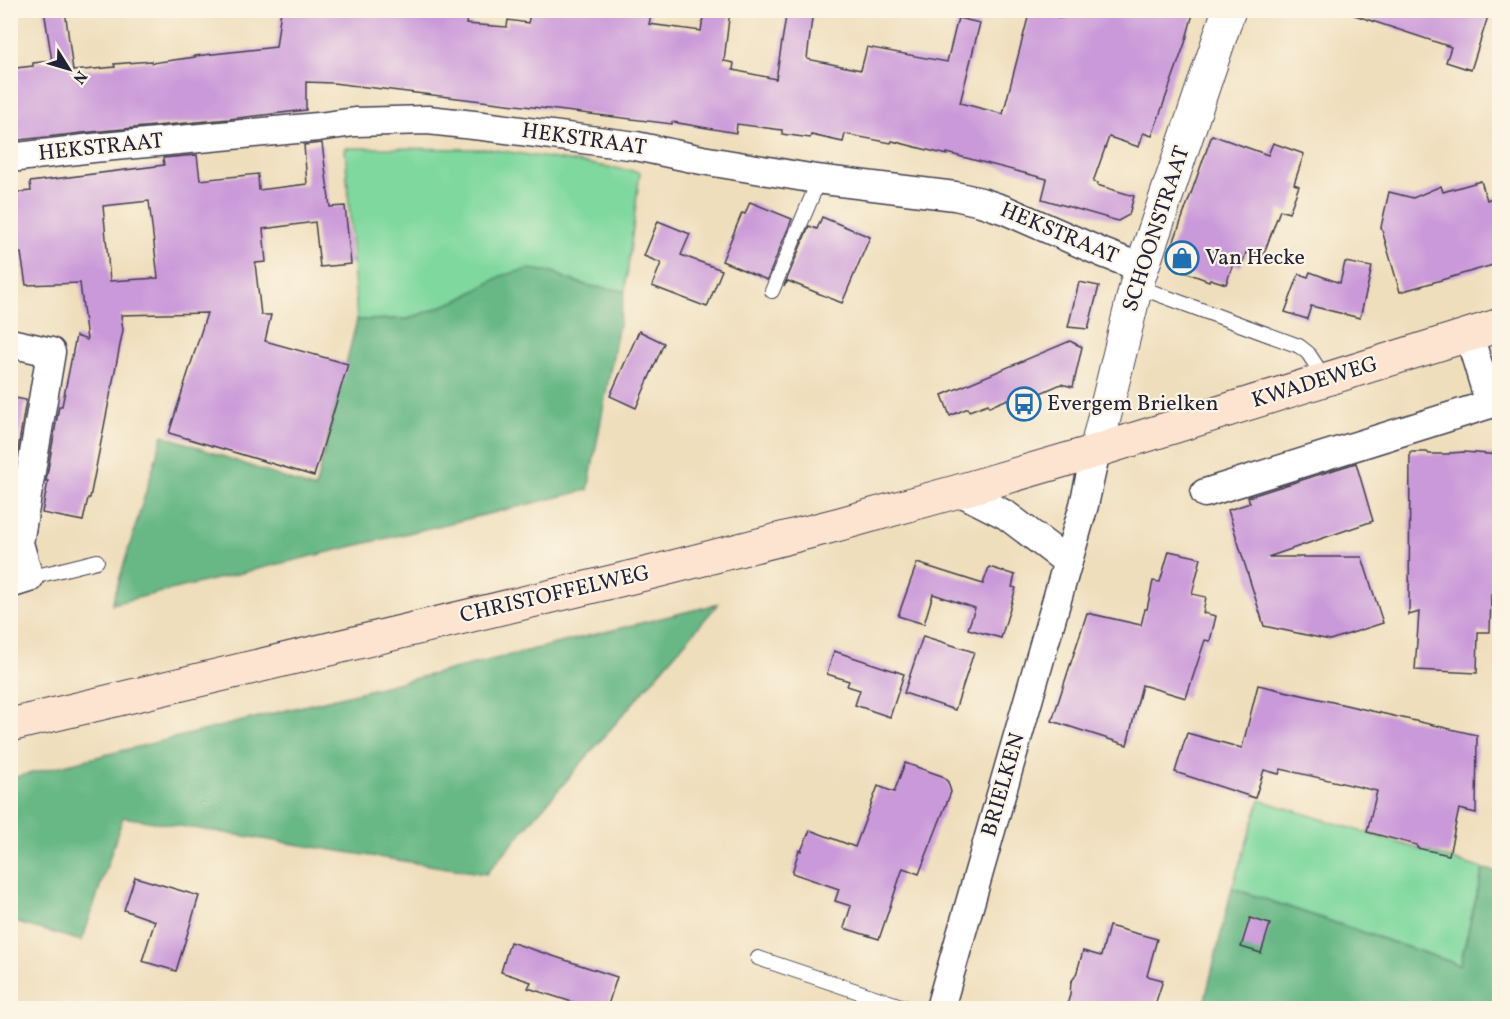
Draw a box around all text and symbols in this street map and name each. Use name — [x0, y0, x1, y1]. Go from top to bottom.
north arrow — [39, 39, 99, 99]
text: N — [67, 66, 92, 88]
street label: HEKSTRAAT — [520, 116, 648, 164]
street label: HEKSTRAAT — [37, 126, 165, 170]
street label: SCHOONSTRAAT — [1116, 142, 1198, 316]
street label: HEKSTRAAT — [995, 195, 1123, 273]
shop icon: Van Hecke — [1164, 240, 1200, 276]
place label: Van Hecke — [1205, 243, 1305, 274]
street label: KWADEWEG — [1248, 349, 1382, 417]
bus stop icon: Evergem Brielken — [1006, 386, 1042, 422]
place label: Evergem Brielken — [1047, 389, 1219, 420]
street label: CHRISTOFFELWEG — [457, 558, 653, 632]
street label: BRIELKEN — [974, 730, 1034, 840]

